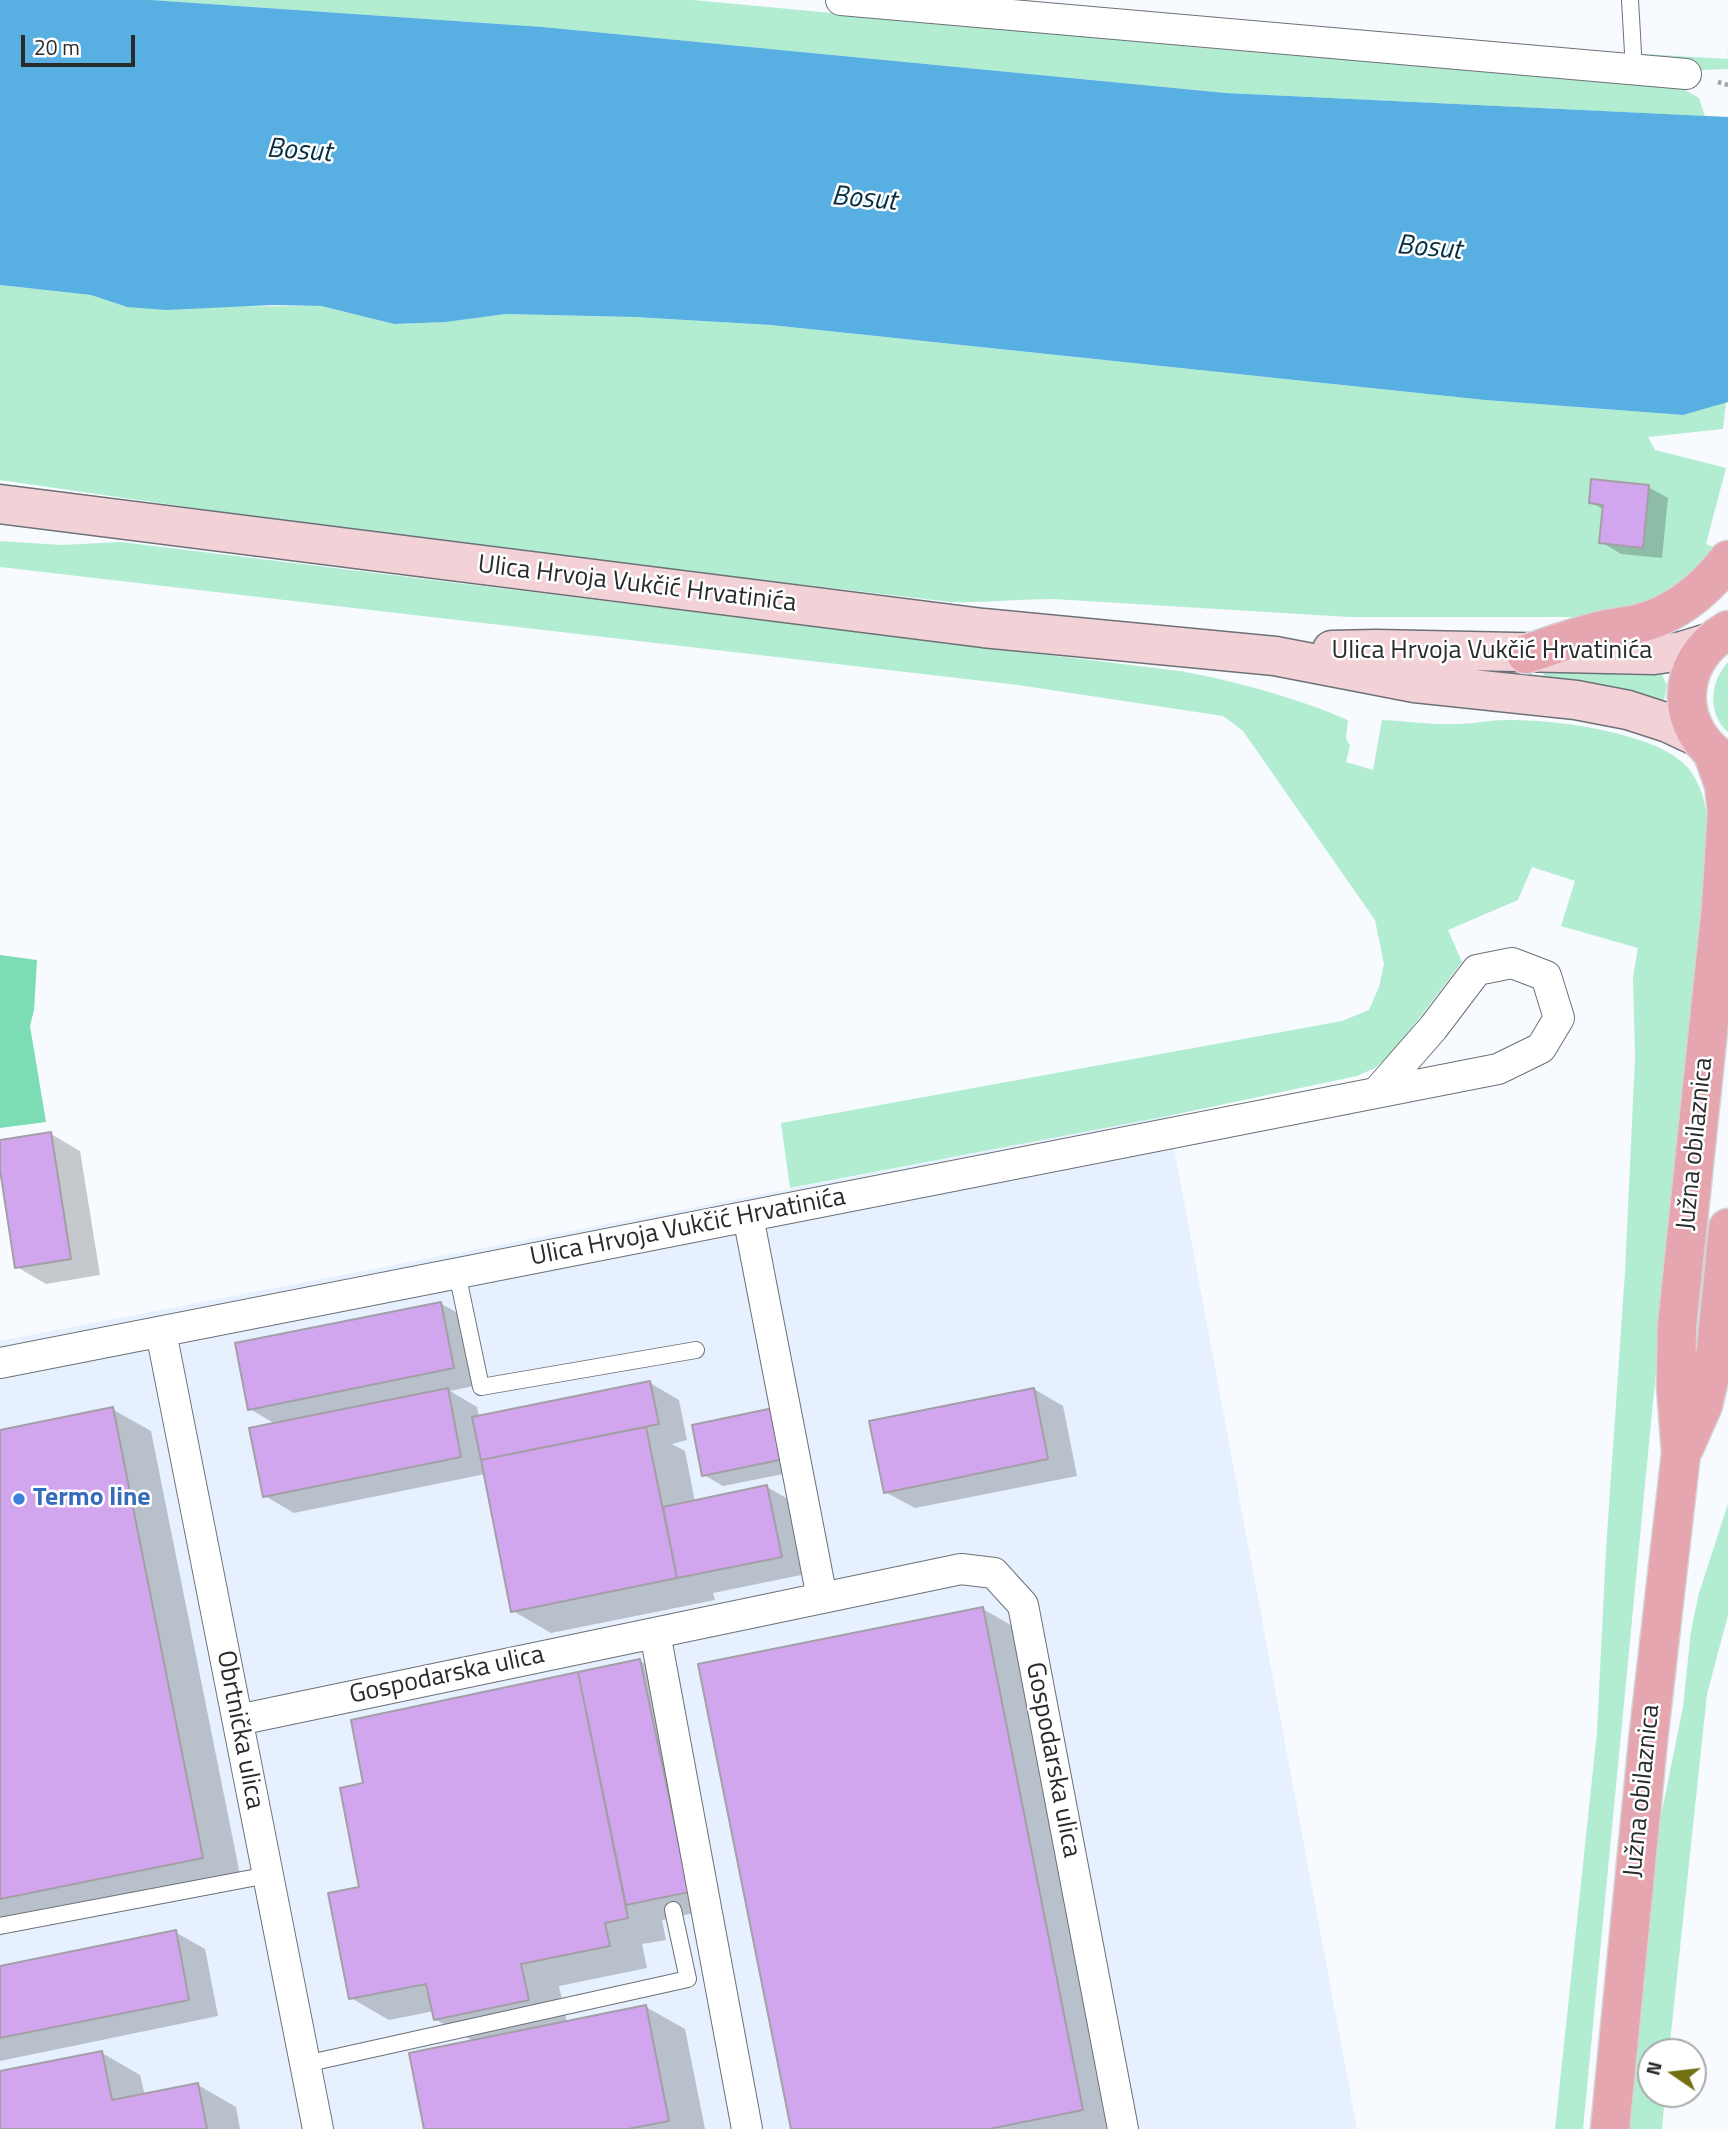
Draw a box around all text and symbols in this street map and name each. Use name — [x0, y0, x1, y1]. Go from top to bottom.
scale bar — [24, 21, 138, 65]
text: 20 m — [34, 31, 80, 63]
water label: Bosut — [265, 133, 333, 171]
water label: Bosut — [830, 180, 898, 220]
water label: Bosut — [1395, 229, 1463, 269]
street label: Ulica Hrvoja Vukčić Hrvatinića — [476, 550, 798, 620]
street label: Ulica Hrvoja Vukčić Hrvatinića — [1332, 636, 1652, 668]
street label: Južna obilaznica — [1671, 1056, 1721, 1232]
street label: Ulica Hrvoja Vukčić Hrvatinića — [528, 1182, 848, 1274]
place label: Termo line — [33, 1483, 151, 1515]
marker: Termo line — [11, 1491, 27, 1507]
street label: Gospodarska ulica — [347, 1640, 547, 1712]
street label: Obrtnička ulica — [208, 1648, 270, 1812]
street label: Gospodarska ulica — [1018, 1660, 1086, 1860]
street label: Južna obilaznica — [1618, 1703, 1668, 1879]
north arrow — [1637, 2038, 1707, 2108]
text: N — [1637, 2058, 1669, 2078]

